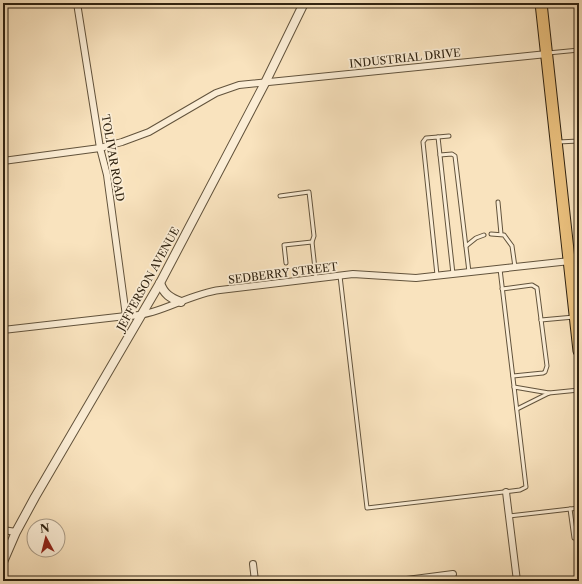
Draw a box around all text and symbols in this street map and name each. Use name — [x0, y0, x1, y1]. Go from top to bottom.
street label: INDUSTRIAL DRIVE — [349, 45, 462, 71]
street label: TOLIVAR ROAD — [98, 113, 128, 203]
street label: JEFFERSON AVENUE — [113, 224, 183, 335]
street label: SEDBERRY STREET — [227, 259, 339, 287]
north arrow — [26, 518, 66, 558]
text: N — [39, 520, 51, 536]

